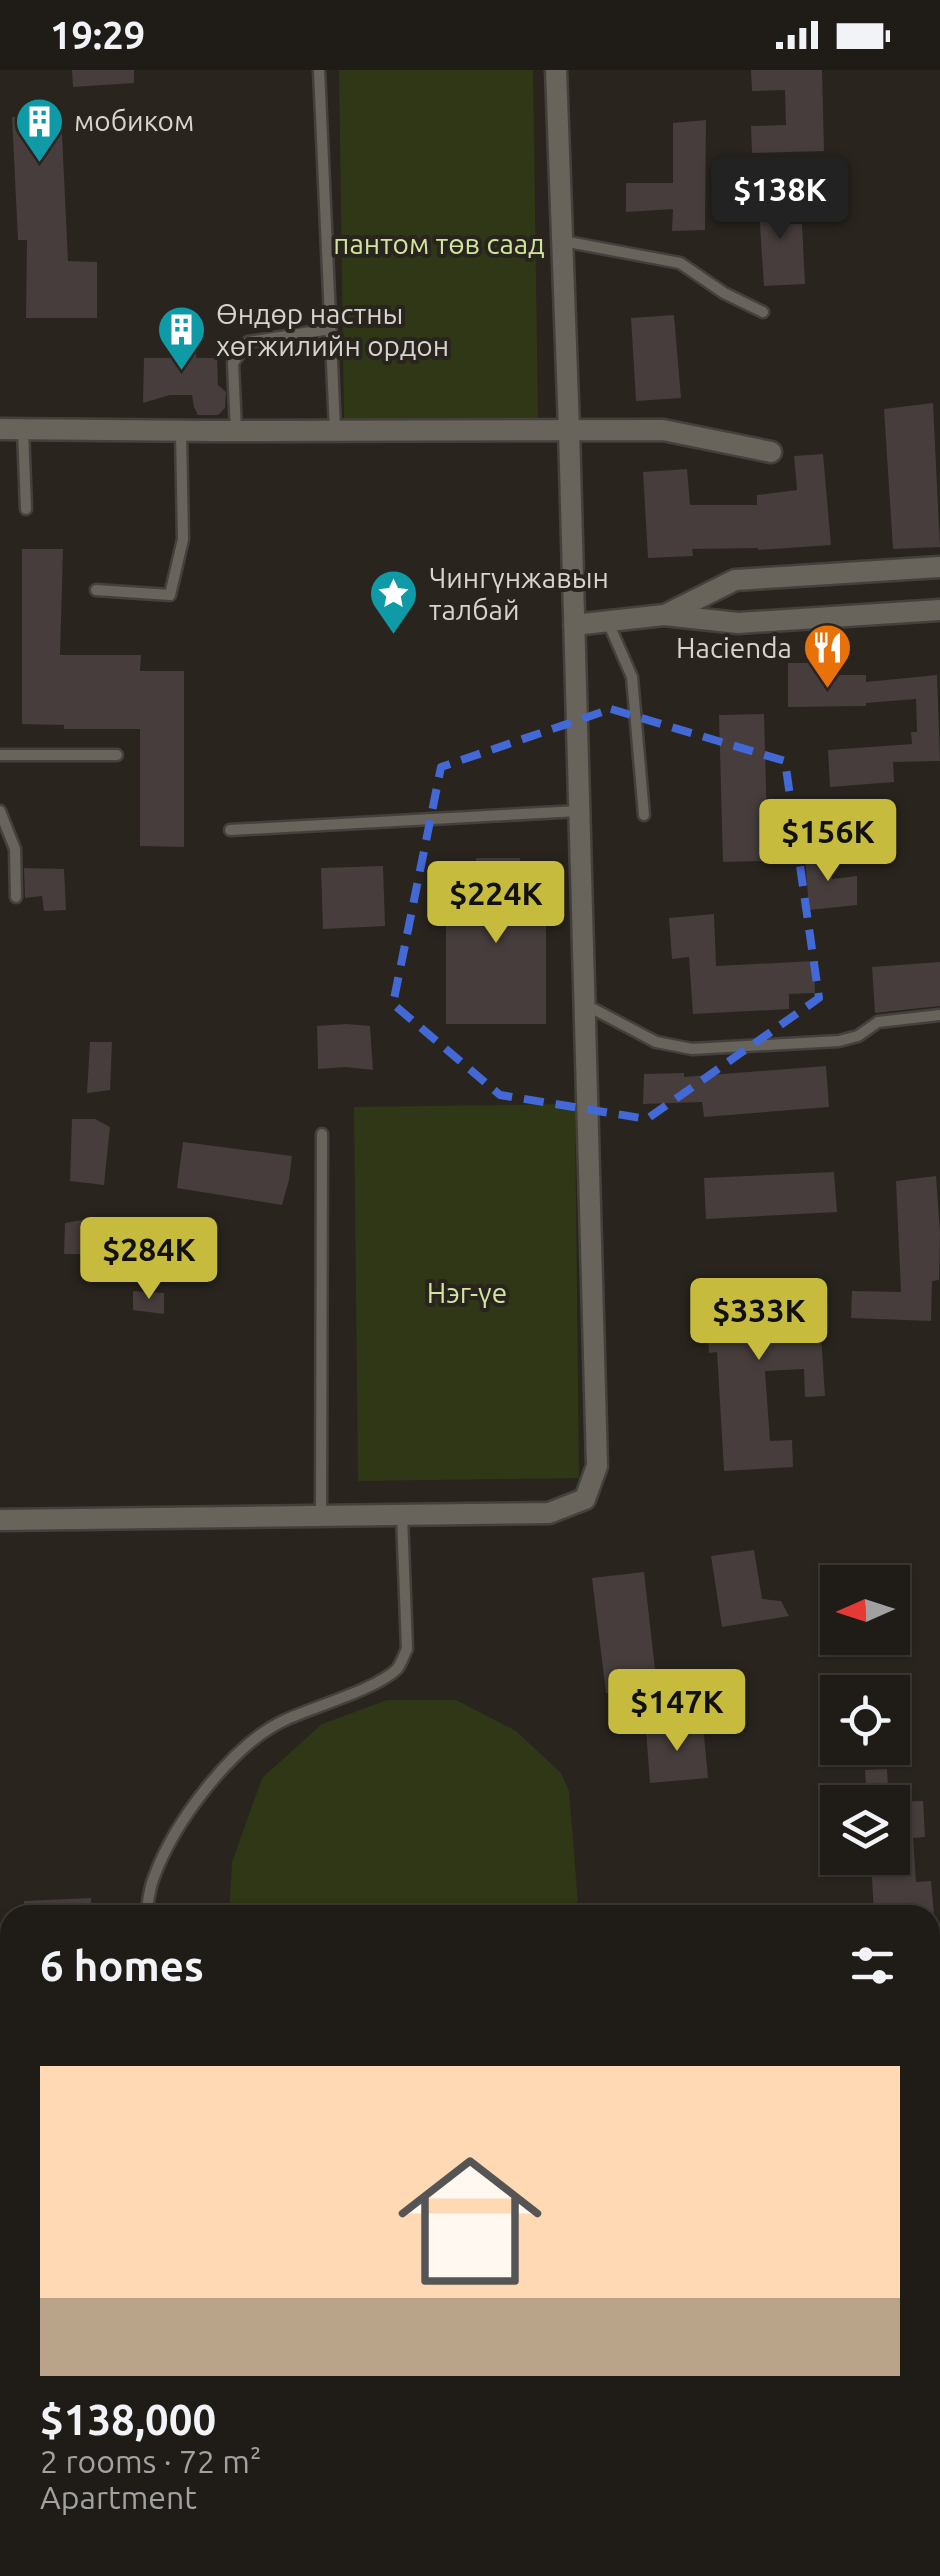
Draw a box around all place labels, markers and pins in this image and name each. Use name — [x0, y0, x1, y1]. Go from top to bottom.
building icon: мобиком — [13, 95, 65, 163]
place label: мобиком — [74, 105, 194, 136]
pin: $138K — [710, 157, 850, 242]
place label: Өндөр настны хөгжилийн ордон — [216, 298, 449, 361]
building icon: Өндөр настны хөгжилийн ордон — [155, 304, 207, 372]
place label: Чингүнжавын талбай — [429, 562, 609, 625]
place icon: Чингүнжавын талбай — [368, 568, 420, 636]
restaurant icon: Hacienda — [801, 622, 853, 690]
place label: Hacienda — [676, 632, 792, 663]
pin: $156K — [758, 799, 898, 884]
pin: $224K — [426, 861, 566, 946]
pin: $284K — [79, 1217, 219, 1302]
pin: $333K — [689, 1278, 829, 1363]
pin: $147K — [607, 1669, 747, 1754]

